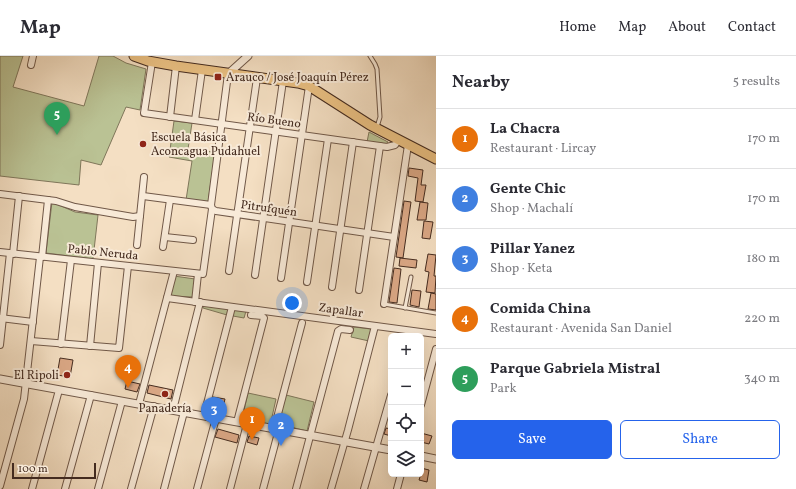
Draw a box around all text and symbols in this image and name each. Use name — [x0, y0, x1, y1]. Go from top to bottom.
text: Map — [20, 15, 61, 41]
text: Home — [559, 18, 596, 37]
text: Map — [618, 18, 646, 37]
text: About — [668, 18, 706, 37]
text: Contact — [728, 18, 776, 37]
place label: Arauco / José Joaquín Pérez — [226, 70, 369, 86]
text: Nearby — [452, 71, 510, 94]
marker: Arauco / José Joaquín Pérez — [213, 72, 223, 82]
text: 5 results — [733, 73, 780, 91]
pin: 5 — [44, 102, 70, 135]
street label: Río Bueno — [246, 109, 302, 133]
text: La Chacra — [490, 119, 560, 140]
place label: Escuela Básica Aconcagua Pudahuel — [151, 130, 261, 160]
text: 1 — [462, 130, 468, 148]
text: 170 m — [747, 130, 780, 148]
marker: Escuela Básica Aconcagua Pudahuel — [138, 139, 148, 149]
text: Restaurant · Lircay — [490, 140, 596, 158]
text: Gente Chic — [490, 179, 566, 200]
text: 2 — [462, 190, 468, 208]
text: 170 m — [747, 190, 780, 208]
street label: Pitrufquén — [240, 197, 298, 221]
text: Shop · Machalí — [490, 200, 573, 218]
text: Pillar Yanez — [490, 239, 575, 260]
street label: Pablo Neruda — [67, 241, 139, 265]
text: 3 — [462, 250, 468, 268]
text: 180 m — [746, 250, 780, 268]
text: Shop · Keta — [490, 260, 553, 278]
your location — [282, 293, 302, 313]
text: Comida China — [490, 299, 591, 320]
street label: Zapallar — [318, 300, 364, 322]
text: 4 — [461, 310, 469, 328]
text: 220 m — [744, 310, 780, 328]
text: Restaurant · Avenida San Daniel — [490, 320, 672, 338]
map controls — [388, 333, 424, 477]
button: + — [388, 333, 424, 369]
pin: 4 — [115, 355, 141, 388]
text: Parque Gabriela Mistral — [490, 359, 660, 380]
place label: El Ripoli — [14, 368, 59, 384]
button: − — [388, 369, 424, 405]
marker: El Ripoli — [62, 370, 72, 380]
text: 5 — [462, 370, 468, 388]
text: 340 m — [744, 370, 780, 388]
text: Park — [490, 380, 517, 398]
marker: Panadería — [160, 389, 170, 399]
pin: 3 — [201, 397, 227, 430]
place label: Panadería — [138, 401, 192, 417]
button: locate — [388, 405, 424, 441]
pin: 1 — [239, 407, 265, 440]
pin: 2 — [268, 413, 294, 446]
button: Save — [452, 420, 612, 459]
button: Share — [620, 420, 780, 459]
button: layers — [388, 441, 424, 477]
scale bar — [12, 461, 96, 480]
text: 100 m — [18, 462, 48, 477]

